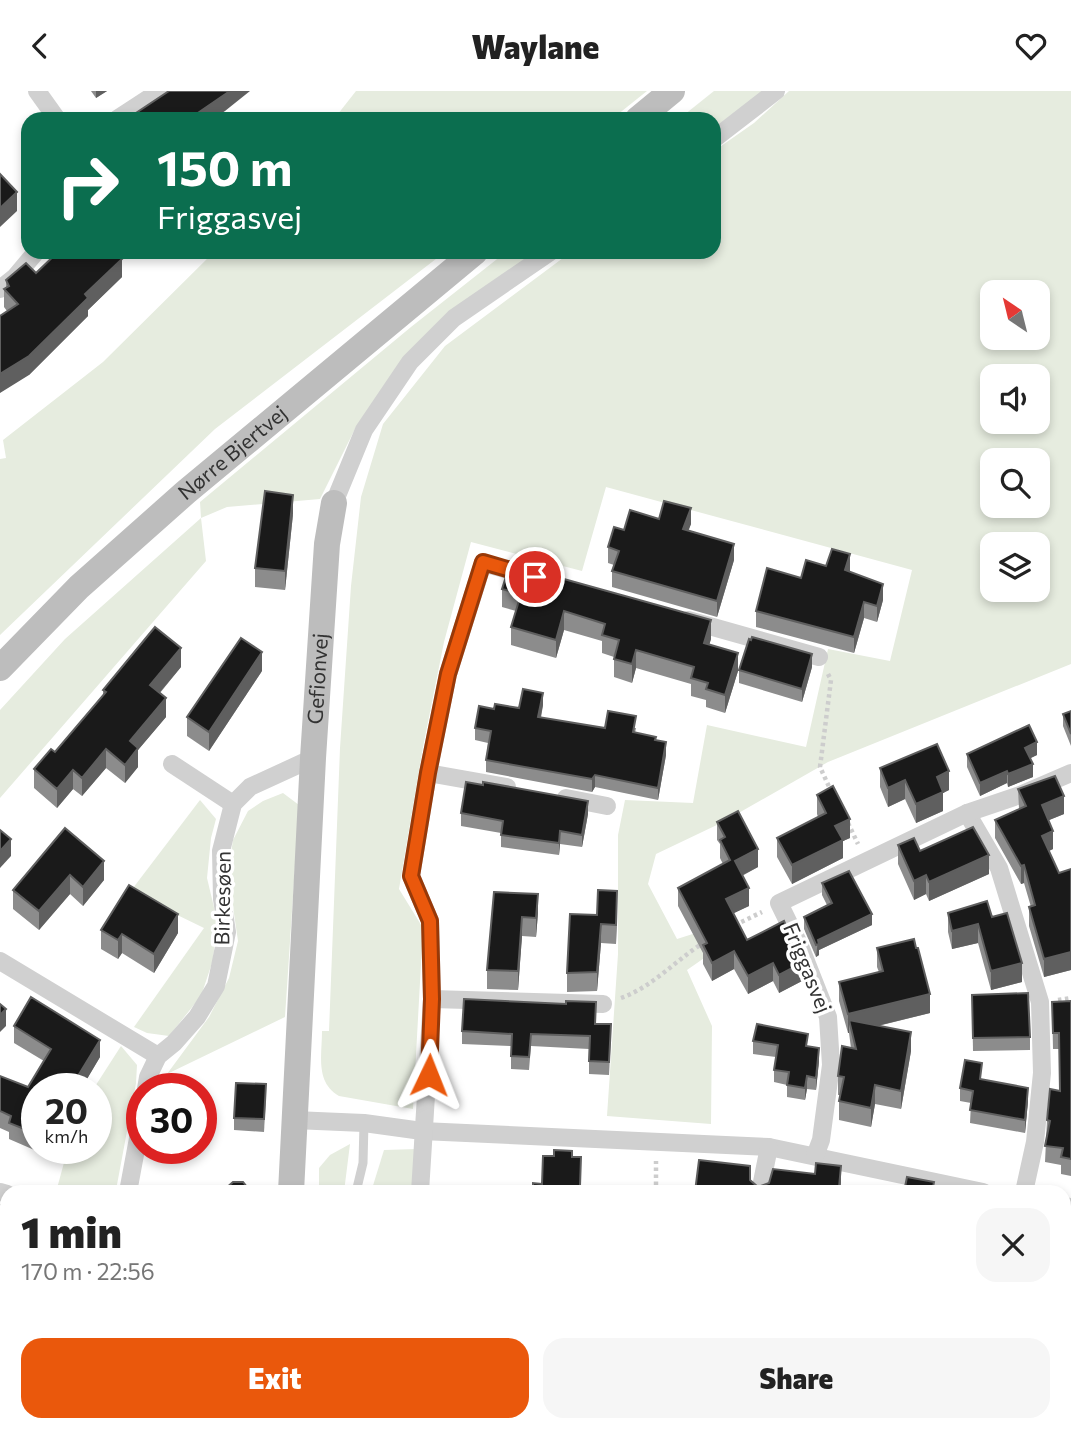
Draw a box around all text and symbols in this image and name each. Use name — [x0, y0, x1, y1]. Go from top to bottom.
text: Waylane — [472, 26, 599, 66]
icon: back — [21, 27, 59, 65]
icon: heart — [1012, 27, 1050, 65]
text: 150 m — [157, 136, 292, 196]
icon: right — [42, 140, 133, 231]
text: Friggasvej — [157, 196, 302, 236]
north arrow — [980, 280, 1050, 350]
map controls — [980, 280, 1050, 602]
button: sound — [980, 364, 1050, 434]
street label: Nørre Bjertvej — [172, 400, 291, 504]
button: search — [980, 448, 1050, 518]
button: layers — [980, 532, 1050, 602]
pin — [505, 547, 565, 607]
icon: arrive — [516, 558, 554, 596]
street label: Gefionvej — [301, 632, 332, 725]
street label: Birkesøen — [208, 850, 235, 945]
street label: Friggasvej — [779, 919, 838, 1016]
position arrow — [392, 1038, 466, 1112]
speed limit sign: 30 — [126, 1073, 217, 1164]
text: 20 — [45, 1088, 88, 1131]
text: km/h — [45, 1125, 88, 1147]
text: 1 min — [21, 1205, 122, 1257]
button: close — [976, 1208, 1050, 1282]
text: 170 m · 22:56 — [21, 1257, 155, 1285]
button: Exit — [21, 1338, 529, 1418]
button: Share — [543, 1338, 1050, 1418]

